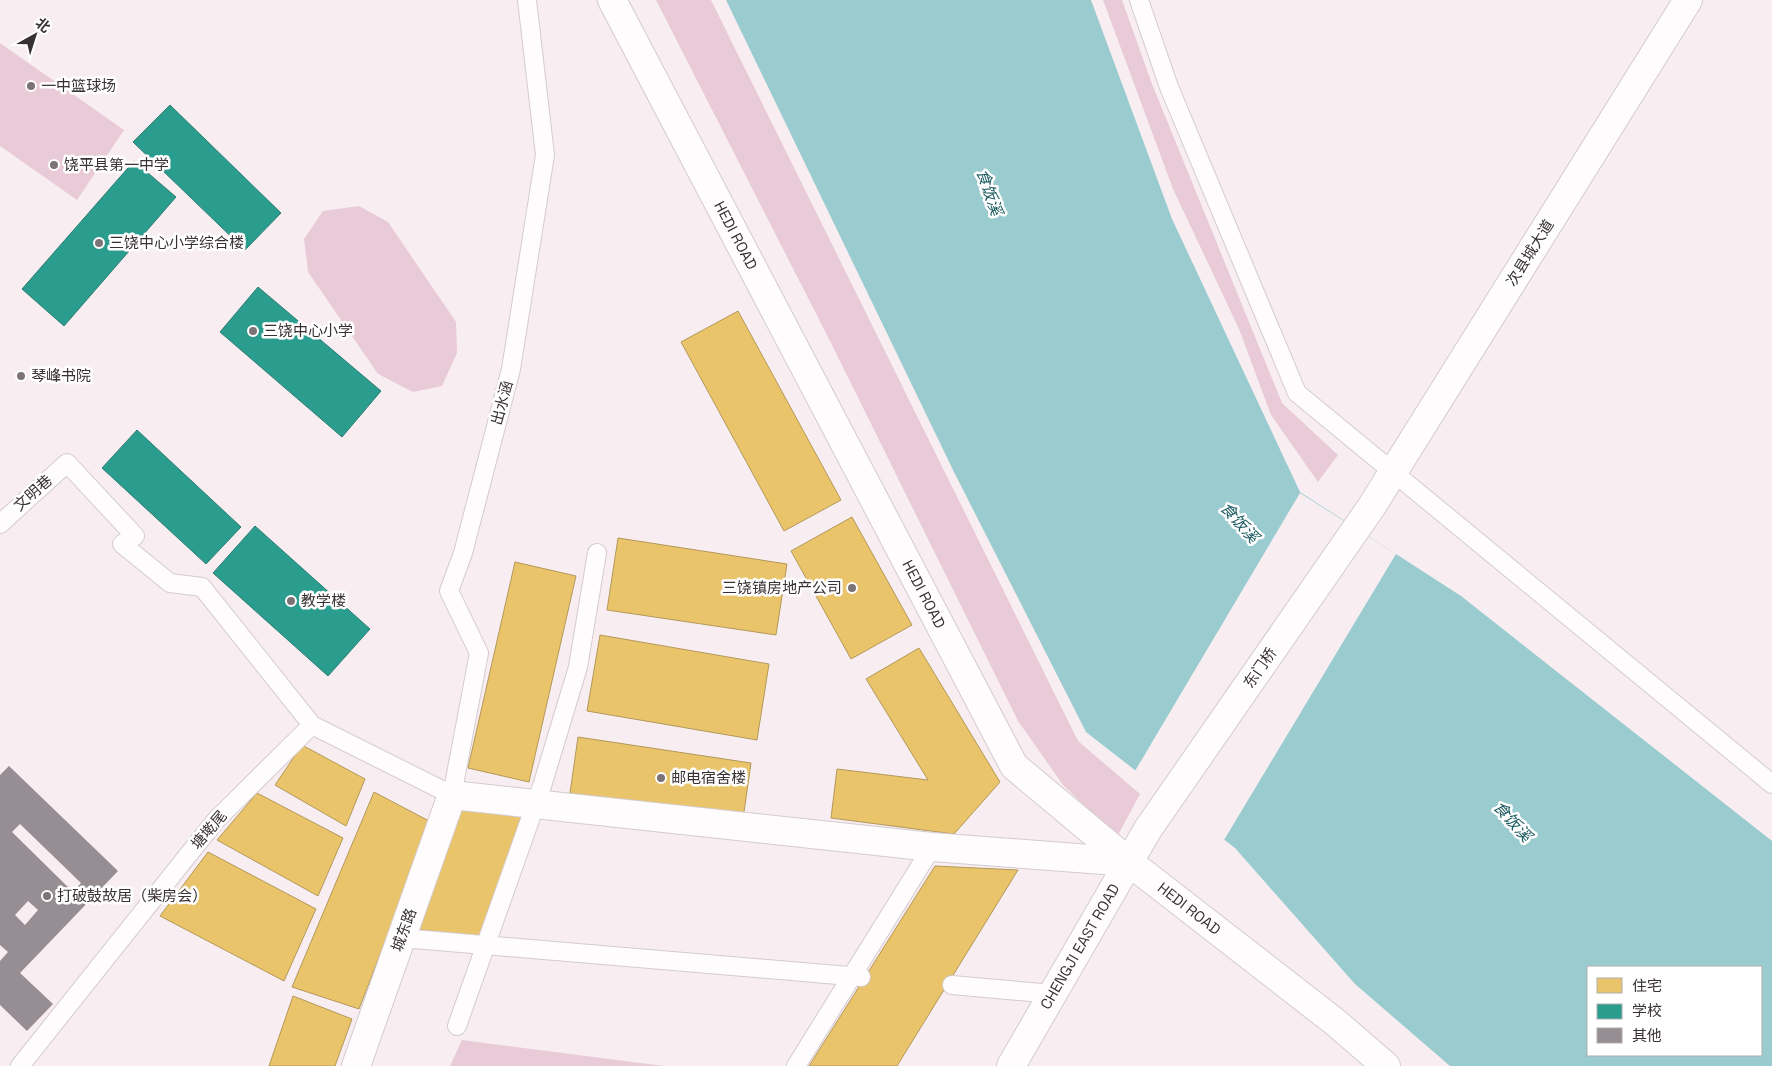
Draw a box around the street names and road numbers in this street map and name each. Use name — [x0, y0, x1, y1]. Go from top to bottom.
street label: HEDI ROAD — [710, 198, 762, 273]
street label: 次县城大道 — [1502, 216, 1558, 290]
street label: 出水涵 — [487, 379, 517, 427]
street label: 文明巷 — [10, 471, 56, 515]
street label: HEDI ROAD — [899, 556, 950, 631]
street label: 东门桥 — [1239, 644, 1280, 692]
street label: 塘墘尾 — [187, 806, 231, 853]
street label: HEDI ROAD — [1154, 878, 1225, 939]
street label: CHENGJI EAST ROAD — [1036, 880, 1123, 1012]
street label: 城东路 — [387, 905, 420, 954]

